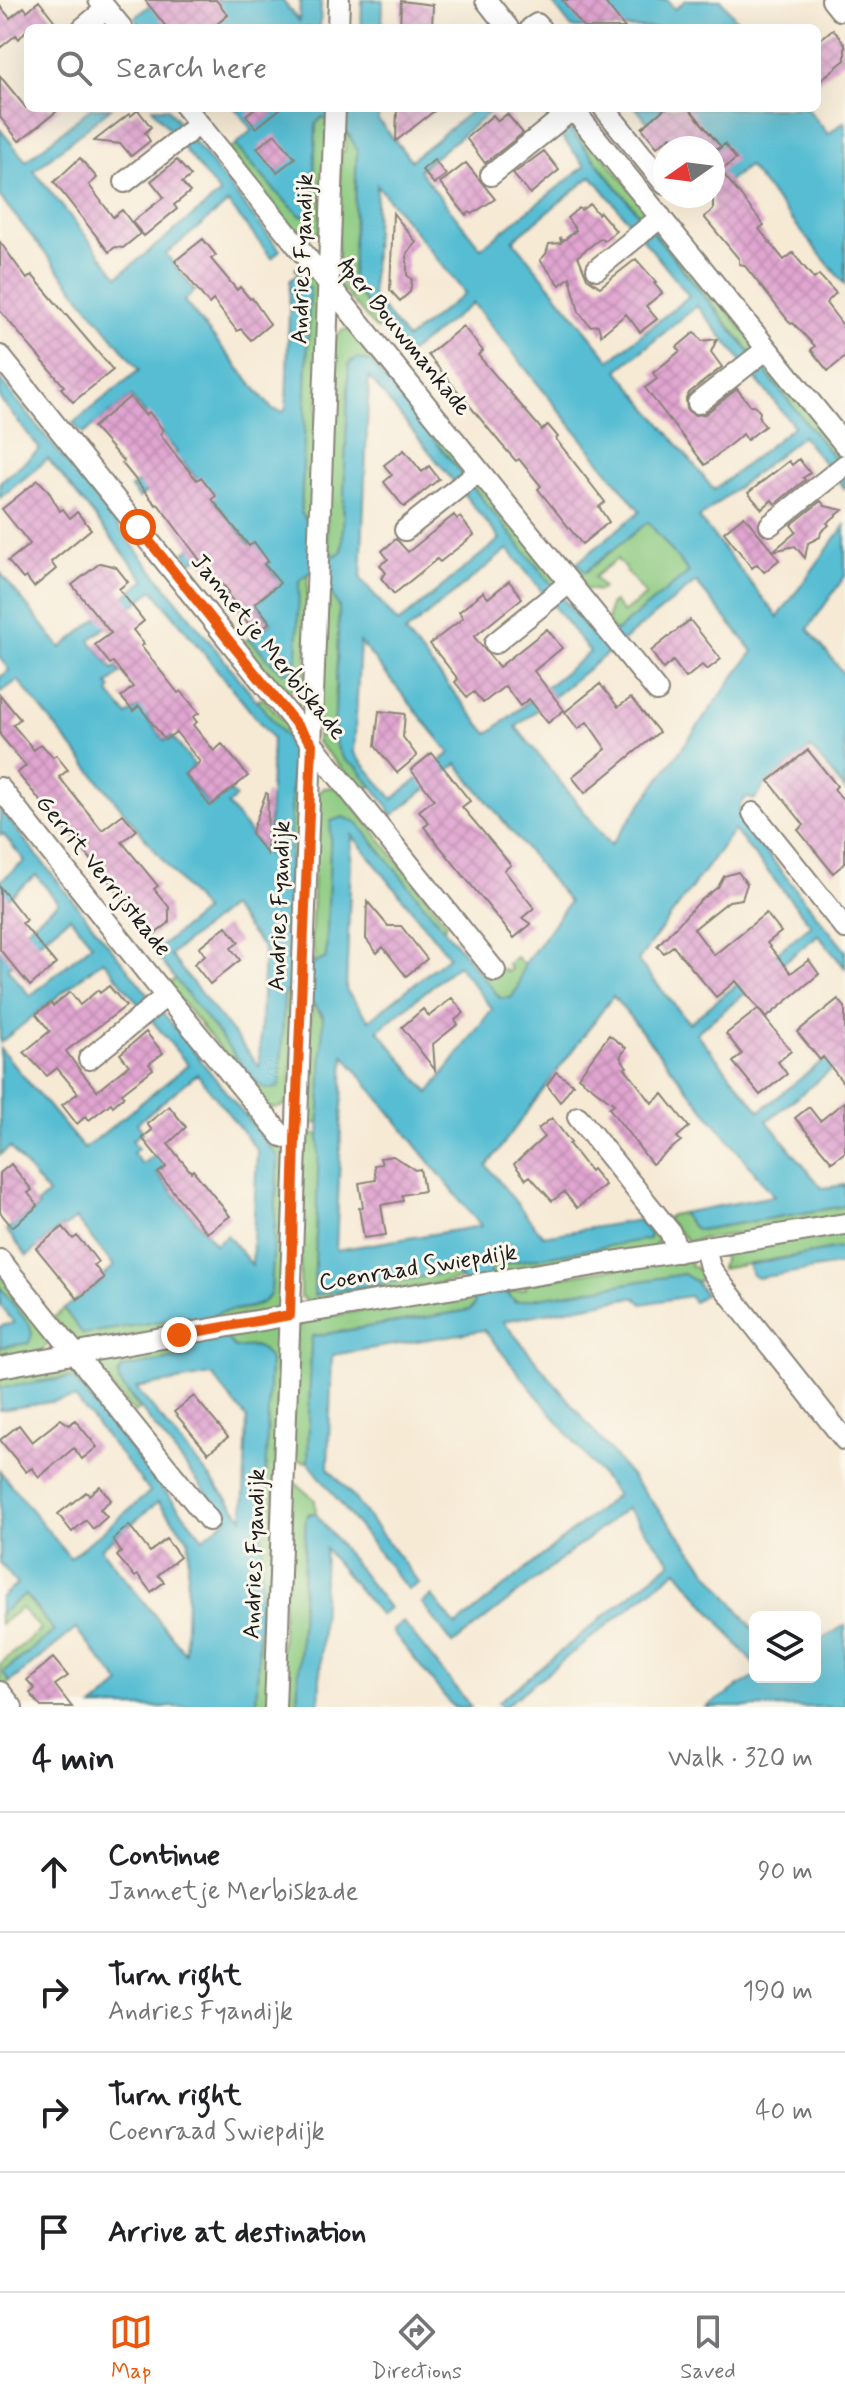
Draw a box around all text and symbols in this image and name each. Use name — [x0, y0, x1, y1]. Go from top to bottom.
search box — [24, 24, 821, 112]
icon: search — [52, 46, 96, 90]
text: Search here — [116, 49, 267, 88]
north arrow — [653, 136, 725, 208]
street label: Andries Fyandijk — [285, 173, 321, 345]
street label: Aper Bouwmankade — [328, 251, 478, 425]
route start — [120, 509, 156, 545]
street label: Jannetje Merbiskade — [183, 547, 353, 747]
street label: Gerrit Verrijstkade — [28, 789, 178, 963]
street label: Andries Fyandijk — [262, 820, 298, 992]
street label: Coenraad Swiepdijk — [317, 1237, 519, 1299]
route end — [161, 1317, 197, 1353]
street label: Andries Fyandijk — [237, 1468, 273, 1640]
map controls — [749, 1611, 821, 1683]
button: layers — [749, 1611, 821, 1683]
text: 4 min — [32, 1737, 115, 1782]
text: Walk · 320 m — [668, 1742, 813, 1776]
text: Continue — [108, 1836, 220, 1875]
icon: ahead — [32, 1850, 76, 1894]
text: 90 m — [758, 1855, 813, 1889]
text: Jannetje Merbiskade — [108, 1875, 358, 1909]
text: Turn right — [108, 1956, 241, 1995]
icon: right — [32, 1970, 76, 2014]
text: 190 m — [743, 1975, 813, 2009]
text: Andries Fyandijk — [108, 1995, 293, 2029]
text: Turn right — [108, 2076, 241, 2115]
icon: right — [32, 2090, 76, 2134]
text: 40 m — [755, 2095, 813, 2129]
text: Coenraad Swiepdijk — [108, 2115, 325, 2149]
icon: arrive — [32, 2210, 76, 2254]
text: Arrive at destination — [108, 2213, 366, 2252]
tab: Map — [109, 2310, 153, 2386]
tab: Directions — [371, 2310, 462, 2386]
tab: Saved — [680, 2310, 736, 2386]

